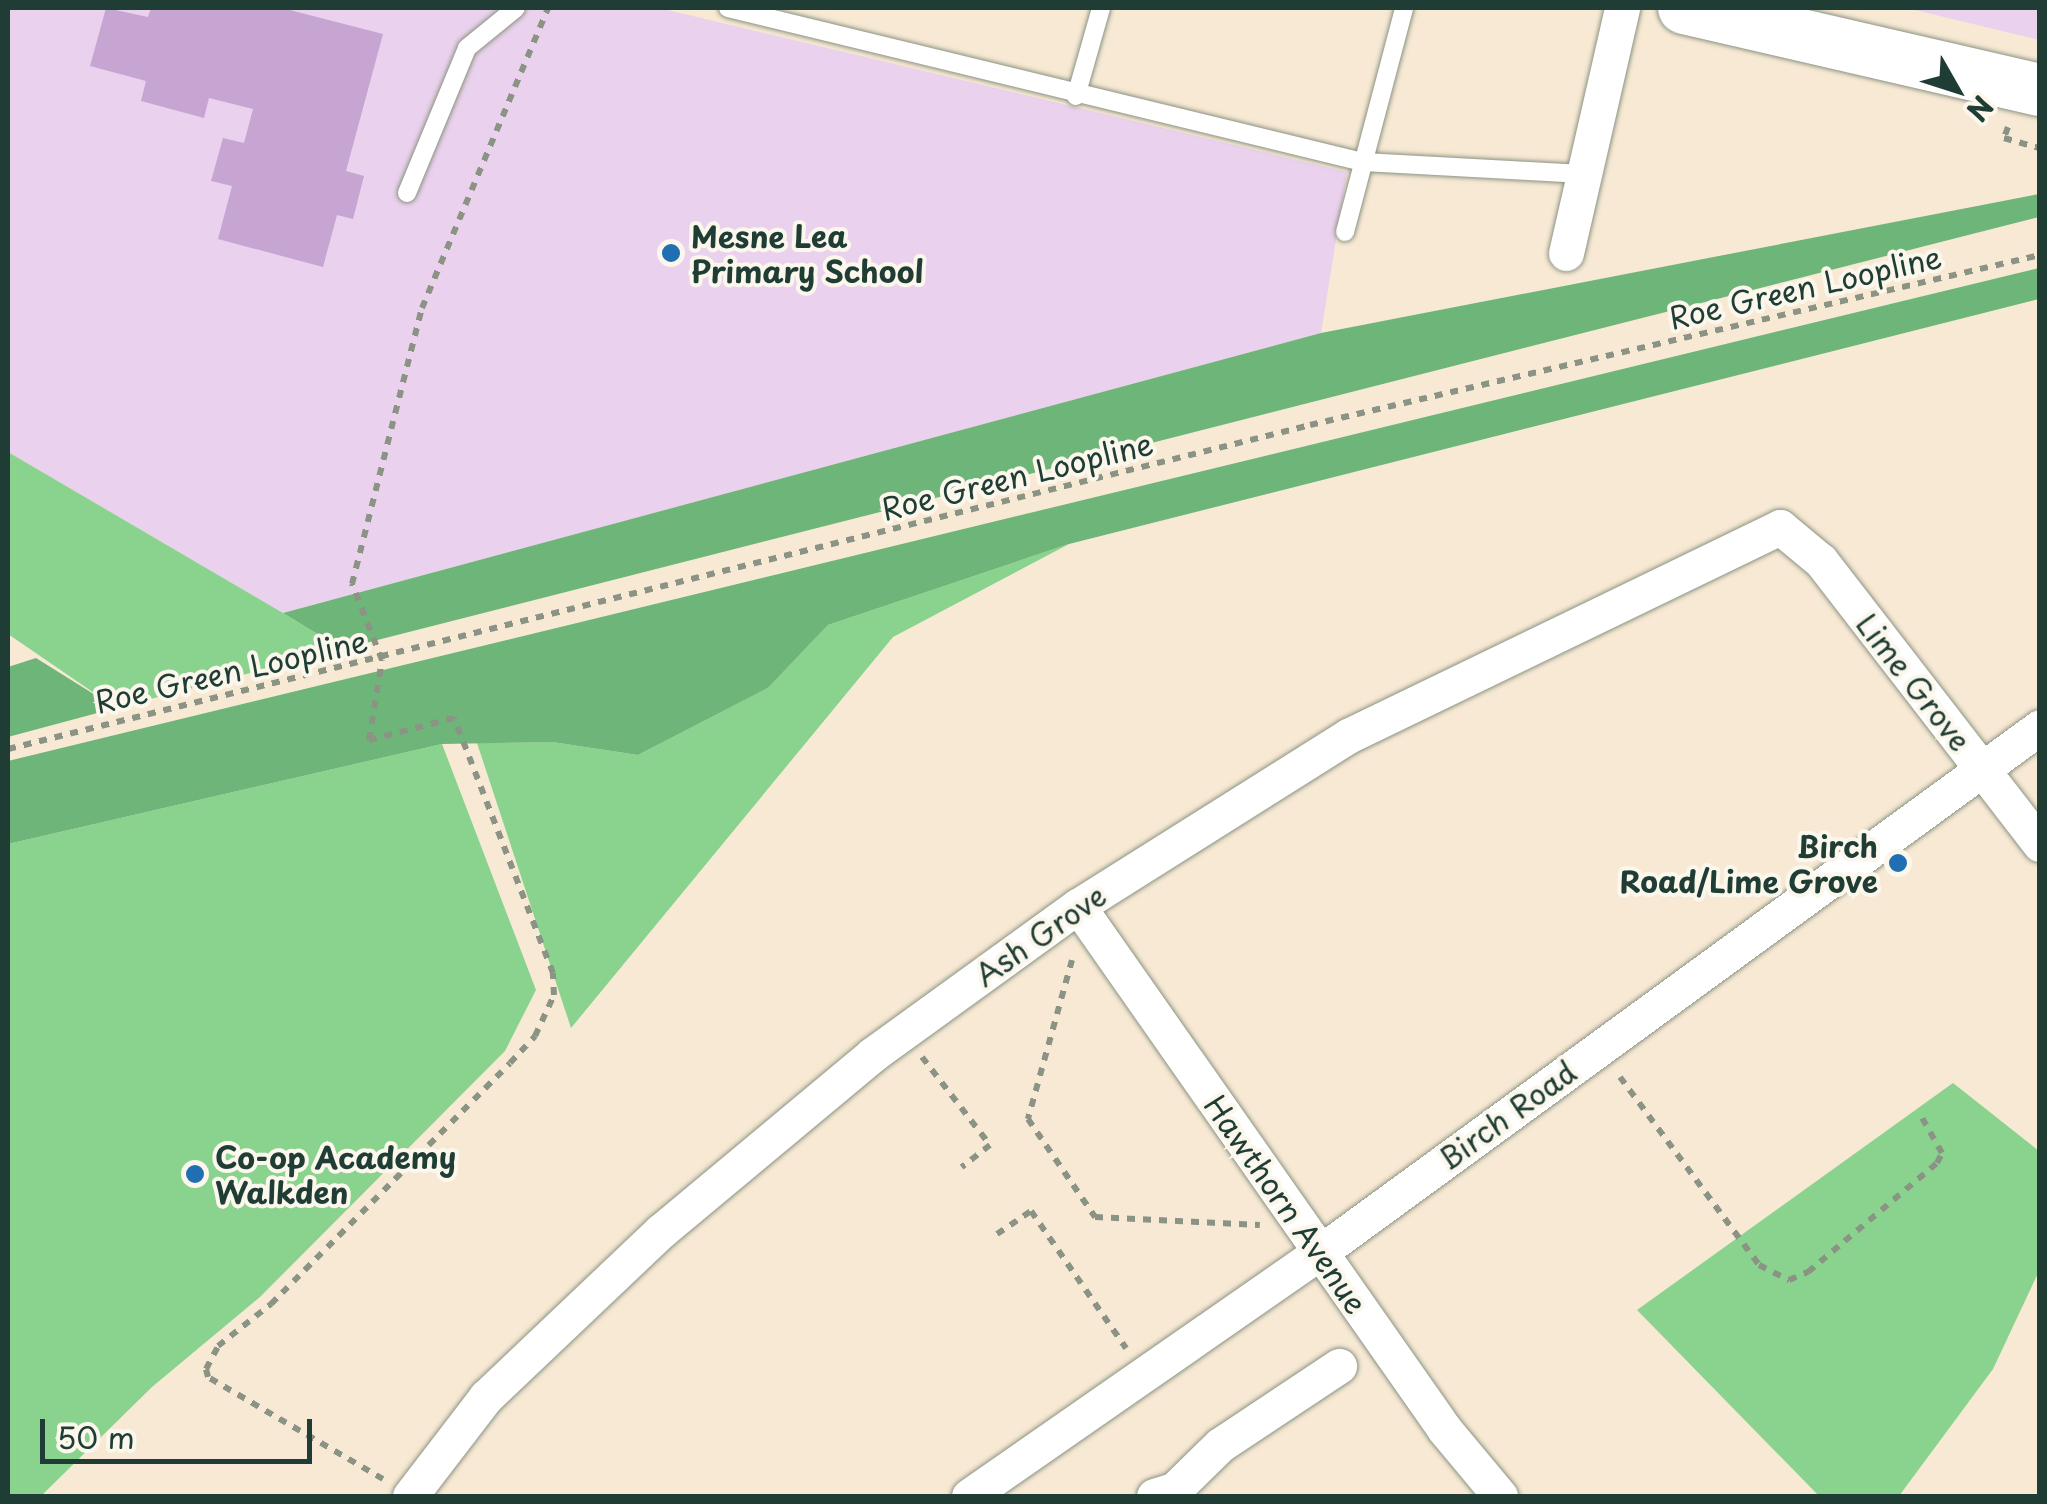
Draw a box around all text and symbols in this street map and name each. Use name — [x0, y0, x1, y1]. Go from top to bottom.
north arrow — [1907, 40, 2007, 140]
text: N — [1957, 87, 2004, 131]
place label: Mesne Lea Primary School — [691, 218, 924, 288]
street label: Roe Green Loopline — [1662, 237, 1948, 337]
marker: Mesne Lea Primary School — [660, 242, 682, 264]
street label: Roe Green Loopline — [875, 424, 1159, 528]
street label: Lime Grove — [1849, 606, 1979, 758]
street label: Roe Green Loopline — [88, 621, 374, 721]
place label: Birch Road/Lime Grove — [1618, 828, 1878, 898]
marker: Birch Road/Lime Grove — [1887, 852, 1909, 874]
street label: Ash Grove — [968, 877, 1112, 993]
street label: Birch Road — [1432, 1054, 1582, 1176]
street label: Hawthorn Avenue — [1197, 1088, 1375, 1320]
place label: Co-op Academy Walkden — [215, 1139, 456, 1210]
marker: Co-op Academy Walkden — [184, 1163, 206, 1185]
scale bar — [45, 1399, 318, 1461]
text: 50 m — [57, 1414, 135, 1459]

